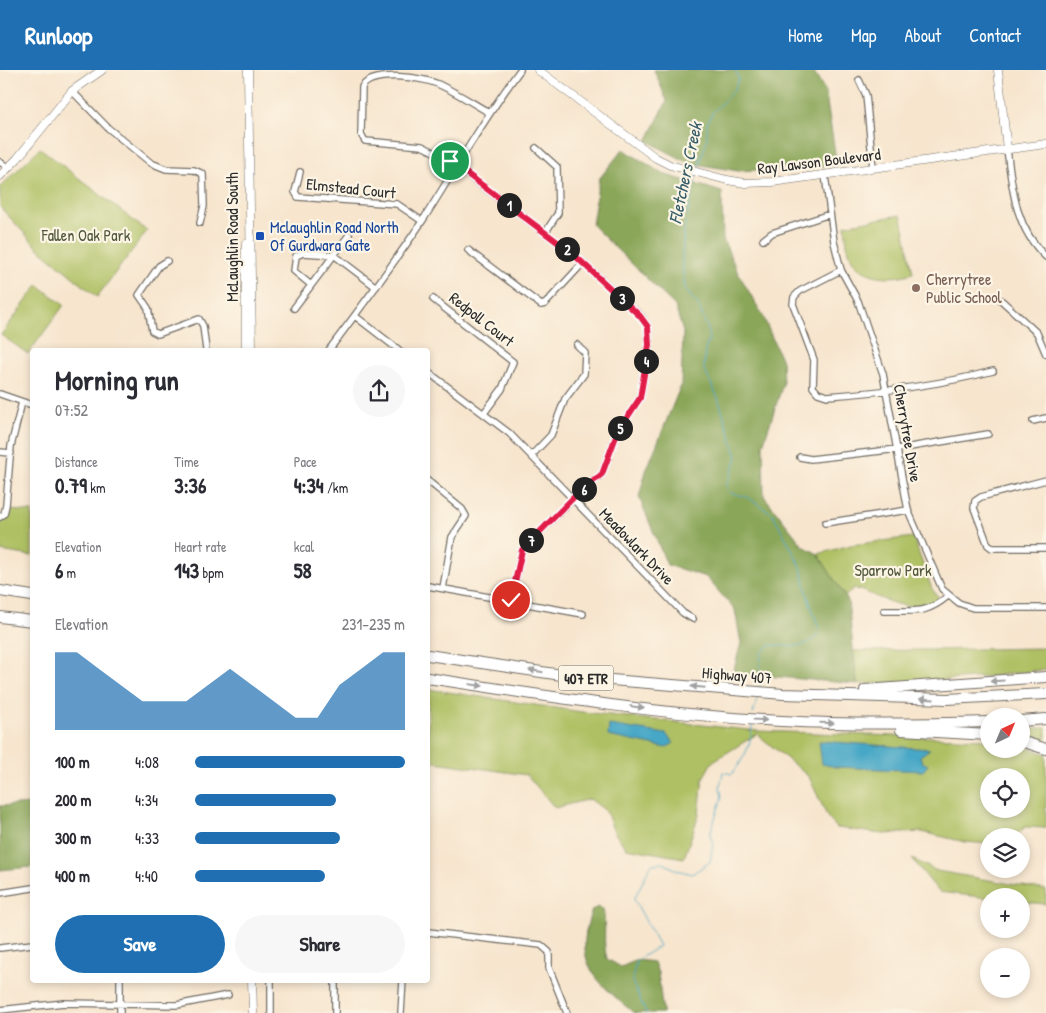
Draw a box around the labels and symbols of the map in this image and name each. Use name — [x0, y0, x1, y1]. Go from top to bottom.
water label: Fletchers Creek — [662, 118, 708, 226]
pin — [429, 140, 471, 182]
street label: Ray Lawson Boulevard — [756, 143, 882, 179]
street label: McLaughlin Road South — [221, 172, 243, 302]
street label: Elmstead Court — [305, 172, 397, 204]
pin: 1 — [496, 192, 522, 218]
place label: Mclaughlin Road North Of Gurdwara Gate — [270, 216, 399, 256]
park label: Fallen Oak Park — [41, 224, 131, 246]
marker: Mclaughlin Road North Of Gurdwara Gate — [254, 230, 266, 242]
pin: 2 — [554, 236, 580, 262]
place label: Cherrytree Public School — [926, 268, 1003, 308]
marker: Cherrytree Public School — [910, 282, 922, 294]
pin: 3 — [610, 286, 634, 310]
street label: Redpoll Court — [445, 287, 520, 352]
pin: 4 — [634, 348, 658, 374]
street label: Cherrytree Drive — [889, 382, 928, 484]
pin: 5 — [608, 416, 632, 440]
pin: 6 — [572, 476, 596, 502]
street label: Meadowlark Drive — [595, 503, 680, 590]
pin: 7 — [518, 528, 544, 552]
park label: Sparrow Park — [854, 559, 932, 581]
pin — [490, 579, 532, 621]
street label: Highway 407 — [701, 661, 773, 689]
road number: 407 ETR — [558, 666, 614, 690]
one-way arrow — [528, 667, 544, 675]
one-way arrow — [989, 677, 1005, 685]
one-way arrow — [468, 681, 484, 689]
one-way arrow — [689, 683, 705, 691]
one-way arrow — [919, 694, 935, 702]
one-way arrow — [629, 703, 645, 711]
north arrow — [980, 708, 1030, 758]
one-way arrow — [752, 716, 768, 724]
one-way arrow — [820, 719, 836, 727]

